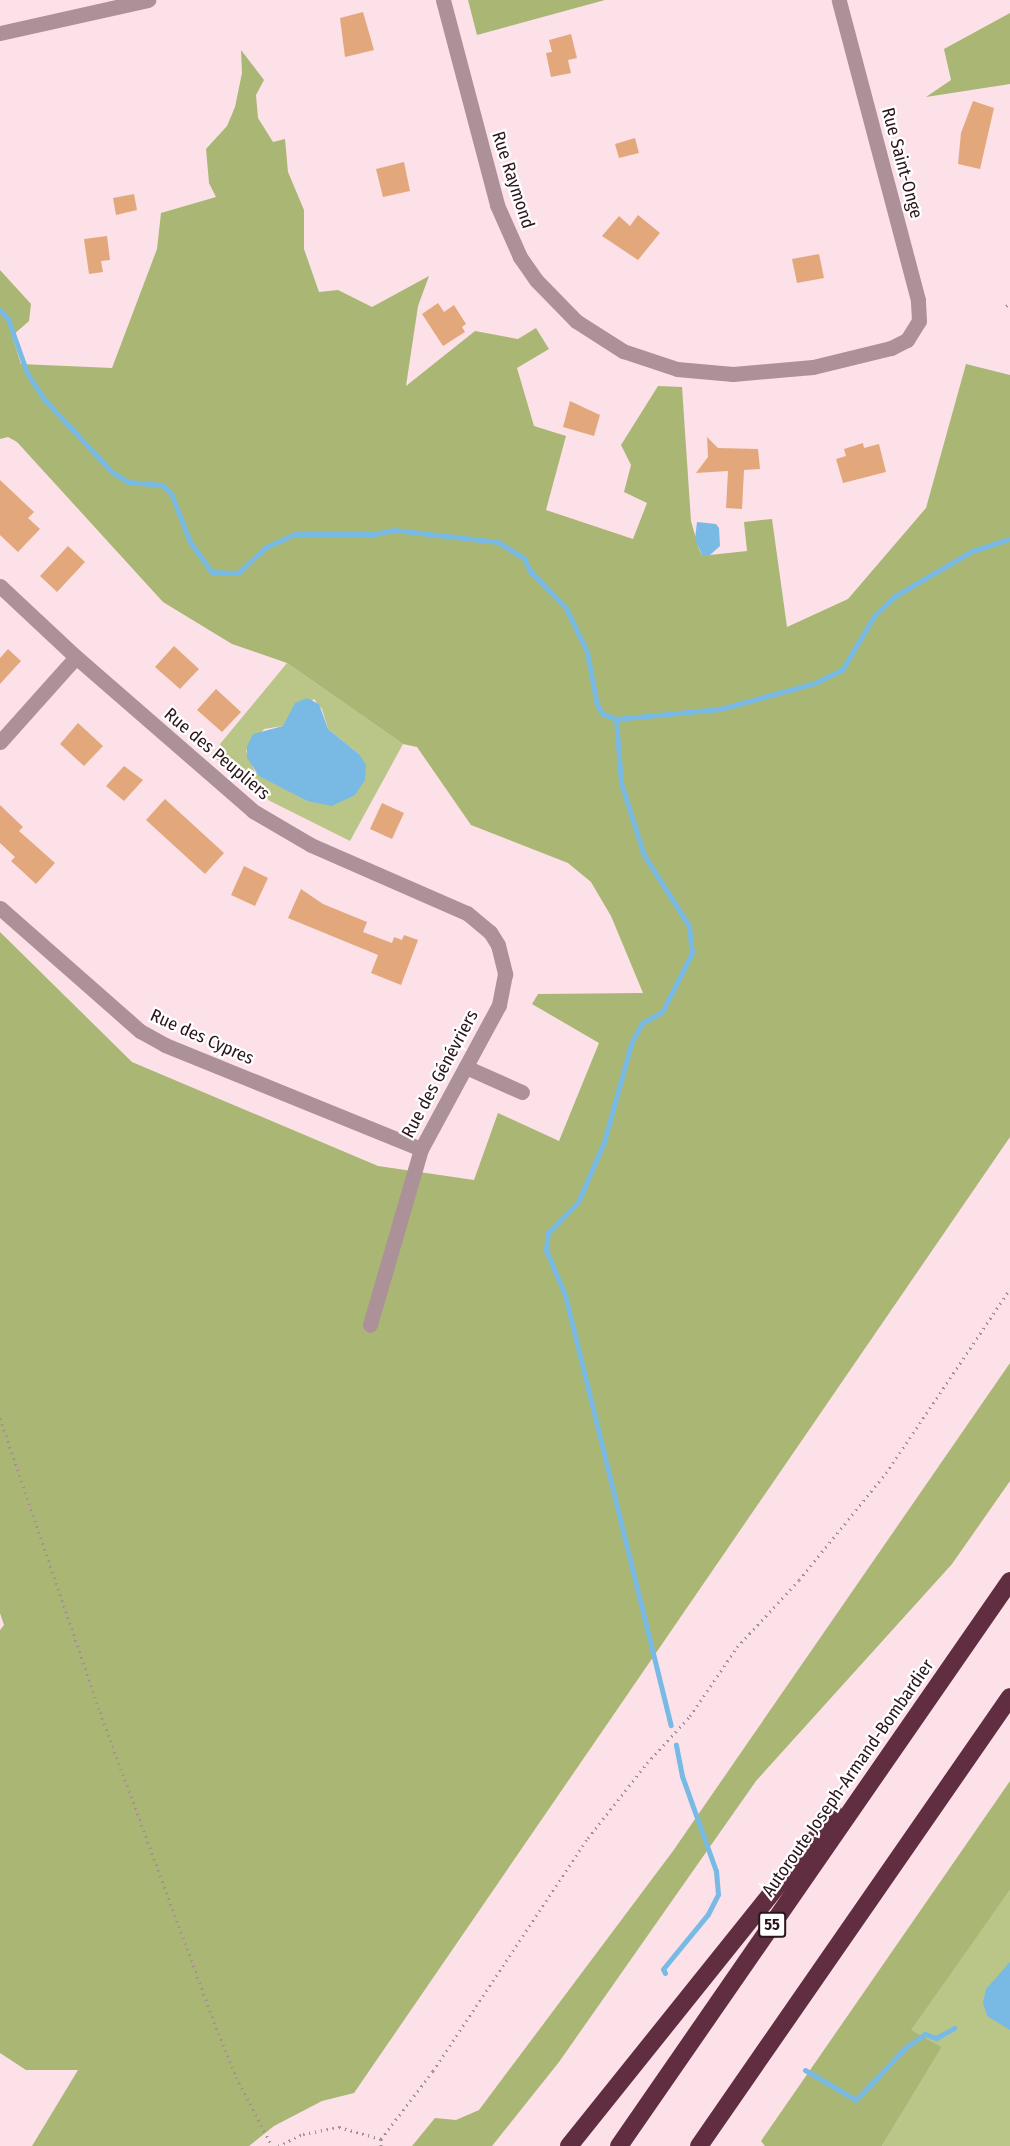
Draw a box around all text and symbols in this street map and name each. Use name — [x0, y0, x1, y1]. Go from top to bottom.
street label: Rue Saint-Onge — [877, 105, 927, 221]
street label: Rue Raymond — [487, 129, 539, 231]
street label: Rue des Peupliers — [160, 703, 274, 805]
street label: Rue des Cypres — [147, 1005, 257, 1069]
street label: Rue des Génévriers — [397, 1006, 483, 1142]
street label: Autoroute Joseph-Armand-Bombardier — [758, 1655, 938, 1901]
road number: 55 — [757, 1912, 787, 1938]

